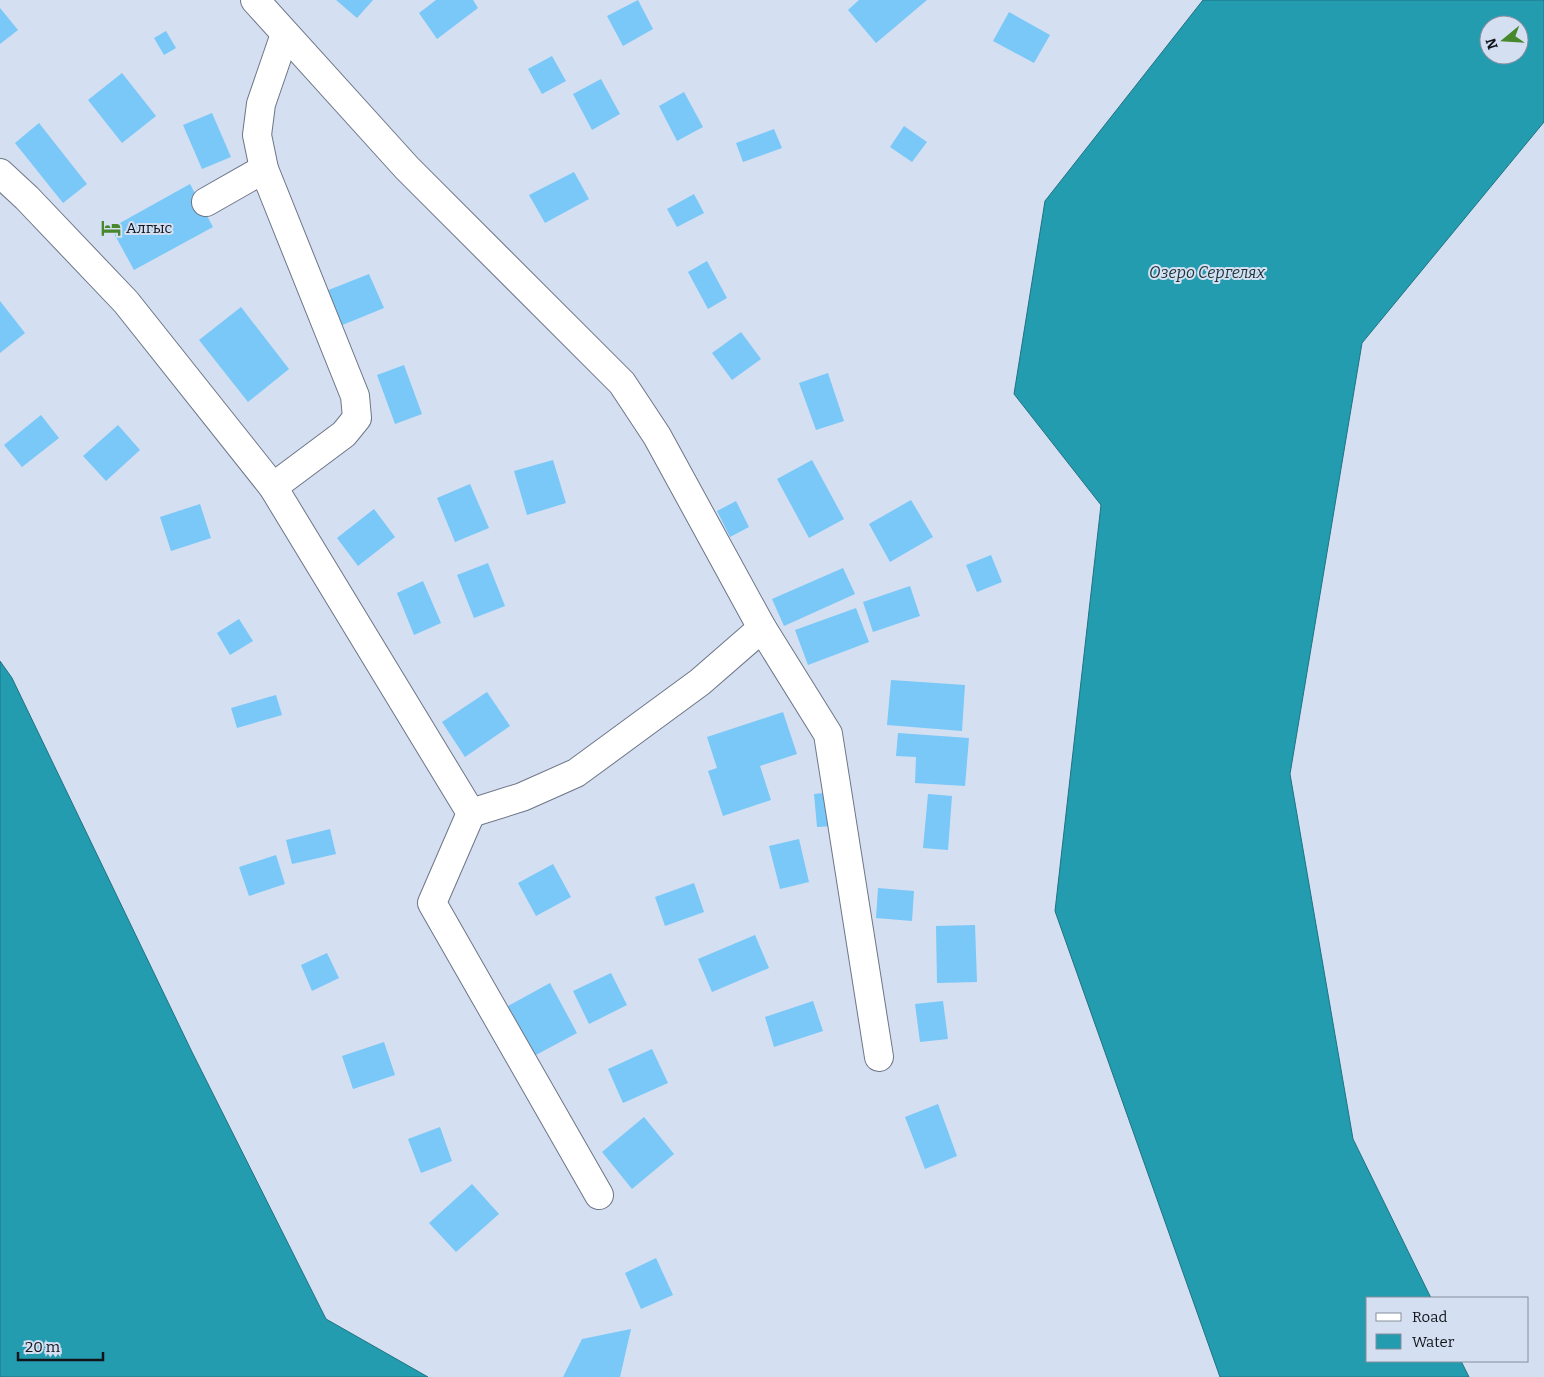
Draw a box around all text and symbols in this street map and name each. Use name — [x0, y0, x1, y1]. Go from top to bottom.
north arrow — [1479, 15, 1529, 65]
text: N — [1482, 36, 1502, 52]
hotel icon: Алгыс — [100, 217, 122, 239]
place label: Алгыс — [126, 219, 173, 237]
water label: Озеро Сергелях — [1149, 263, 1265, 282]
legend — [1366, 1297, 1529, 1362]
text: Road — [1412, 1308, 1447, 1326]
scale bar — [18, 1330, 102, 1362]
text: Water — [1412, 1333, 1455, 1351]
text: 20 m — [25, 1338, 61, 1356]

